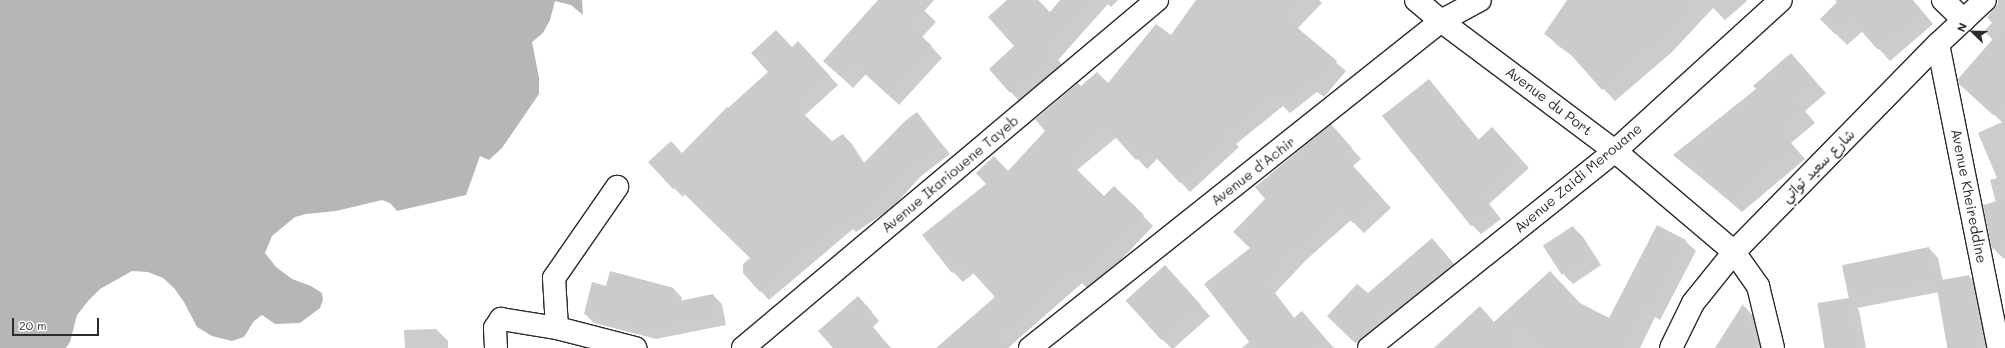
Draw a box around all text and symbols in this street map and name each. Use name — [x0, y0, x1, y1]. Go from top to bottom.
north arrow — [1953, 12, 1993, 52]
text: N — [1953, 20, 1970, 34]
street label: Avenue du Port — [1502, 63, 1596, 139]
street label: Avenue Ikariouene Tayeb — [878, 112, 1022, 236]
street label: Avenue Zaidi Merouane — [1511, 120, 1645, 236]
street label: شارع سعيد تواتي — [1778, 126, 1858, 206]
street label: Avenue Kheireddine — [1948, 127, 1990, 265]
street label: Avenue d'Achir — [1208, 133, 1298, 209]
scale bar — [14, 310, 101, 336]
text: 20 m — [19, 317, 47, 333]

